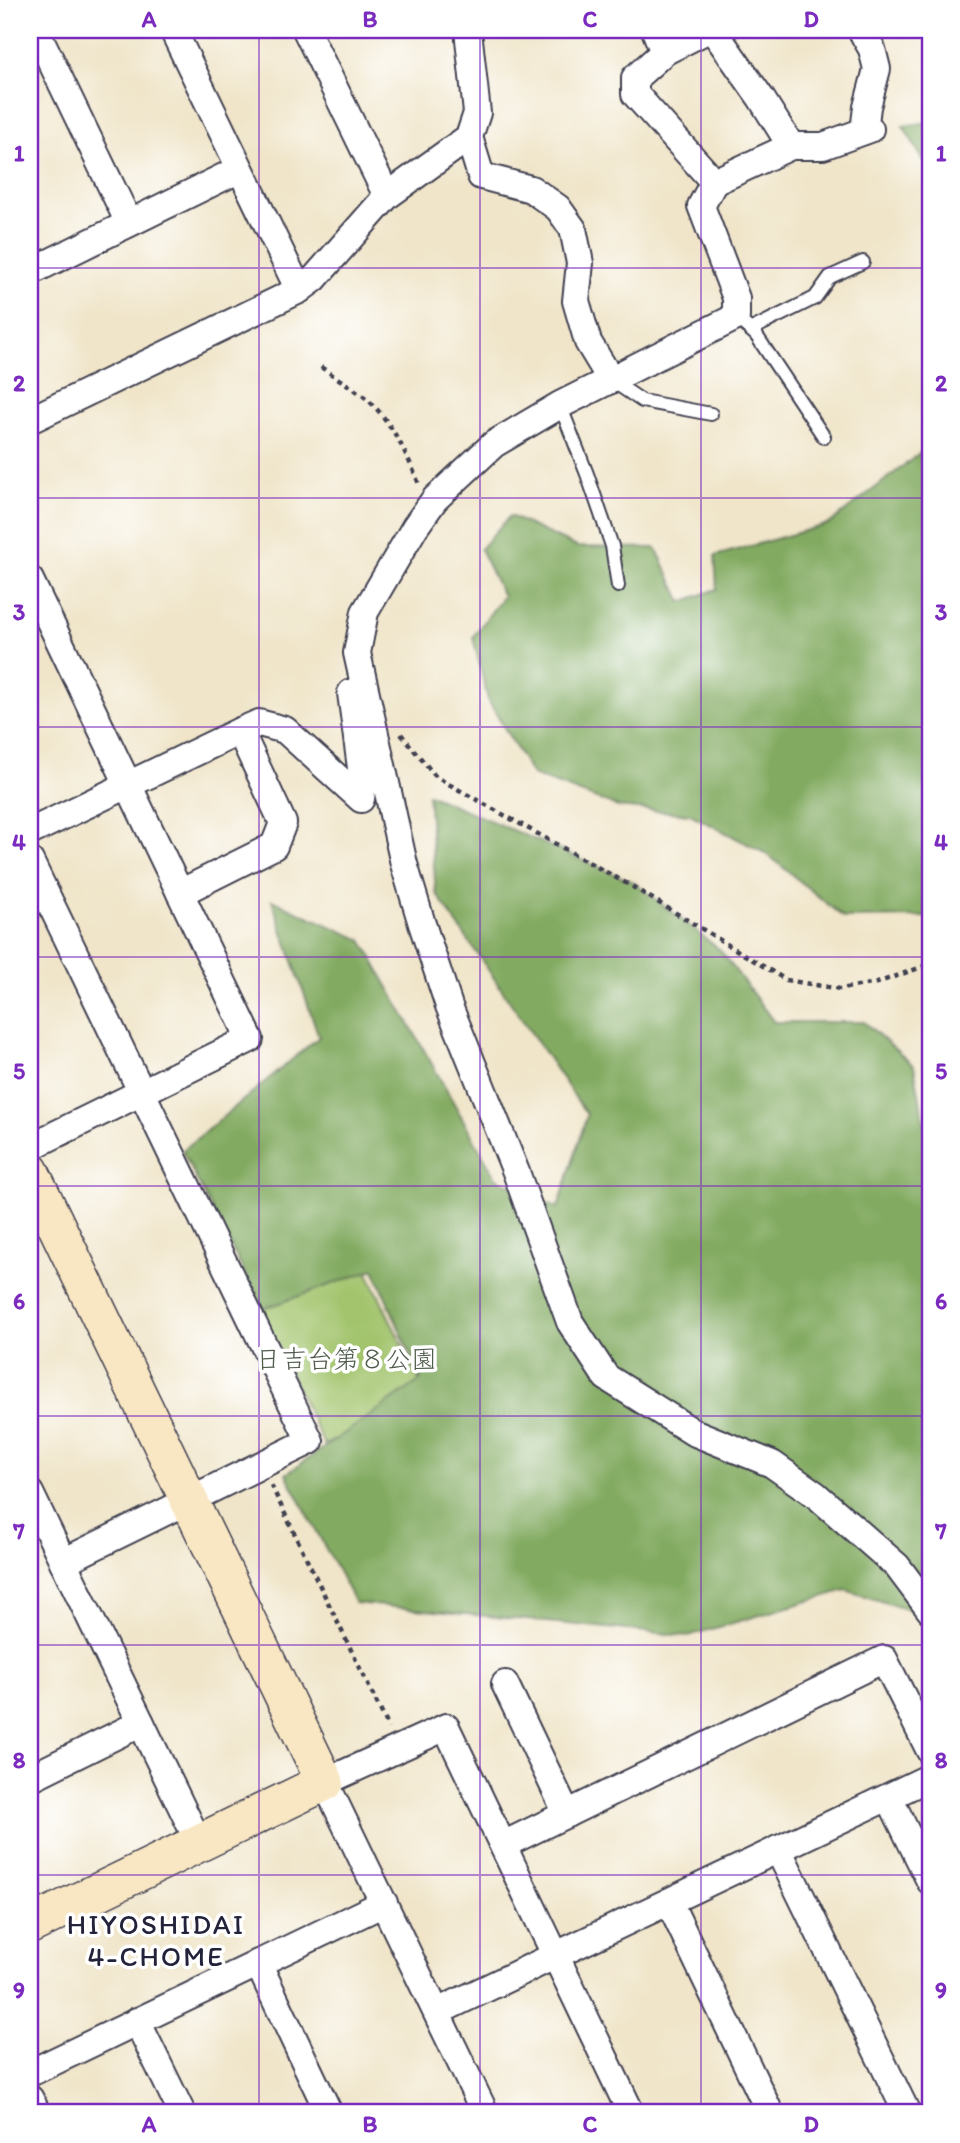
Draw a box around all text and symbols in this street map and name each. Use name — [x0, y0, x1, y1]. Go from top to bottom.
text: A — [141, 5, 157, 33]
text: B — [363, 5, 378, 33]
text: C — [583, 5, 598, 33]
text: D — [803, 5, 819, 33]
text: 1 — [14, 139, 25, 167]
text: 1 — [936, 139, 947, 167]
text: 2 — [13, 369, 26, 397]
text: 2 — [935, 369, 948, 397]
text: 3 — [13, 598, 26, 626]
text: 3 — [935, 598, 948, 626]
text: 4 — [12, 828, 26, 856]
text: 4 — [934, 828, 948, 856]
text: 5 — [13, 1057, 25, 1085]
text: 5 — [935, 1057, 947, 1085]
text: 6 — [13, 1287, 25, 1315]
text: 6 — [935, 1287, 947, 1315]
park label: 日吉台第８公園 — [255, 1343, 437, 1375]
text: 7 — [12, 1517, 25, 1545]
text: 7 — [934, 1517, 947, 1545]
text: 8 — [13, 1746, 26, 1774]
text: 8 — [935, 1746, 948, 1774]
district label: HIYOSHIDAI 4-CHOME — [67, 1907, 245, 1973]
text: 9 — [13, 1976, 25, 2004]
text: 9 — [935, 1976, 947, 2004]
text: A — [141, 2110, 157, 2138]
text: B — [363, 2110, 378, 2138]
text: C — [583, 2110, 598, 2138]
text: D — [803, 2110, 819, 2138]

